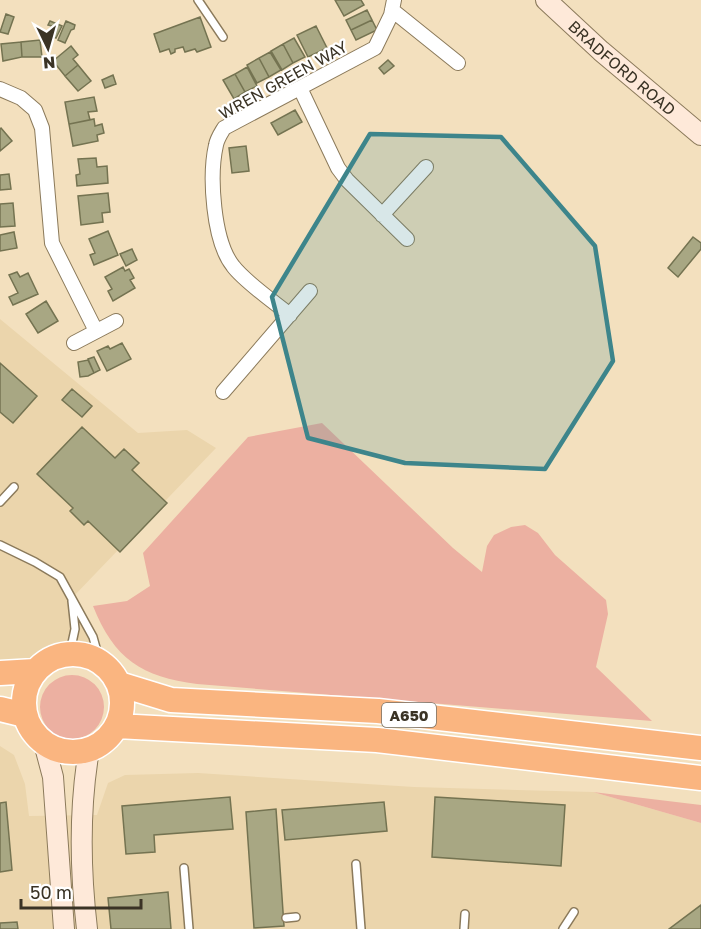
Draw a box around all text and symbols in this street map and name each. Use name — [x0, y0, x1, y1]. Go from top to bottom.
street label: BRADFORD ROAD — [564, 16, 680, 120]
north arrow — [18, 18, 78, 78]
street label: WREN GREEN WAY — [215, 36, 351, 124]
text: N — [42, 52, 56, 73]
road number: A650 — [382, 703, 436, 727]
scale bar — [21, 872, 141, 910]
text: 50 m — [30, 881, 72, 903]

